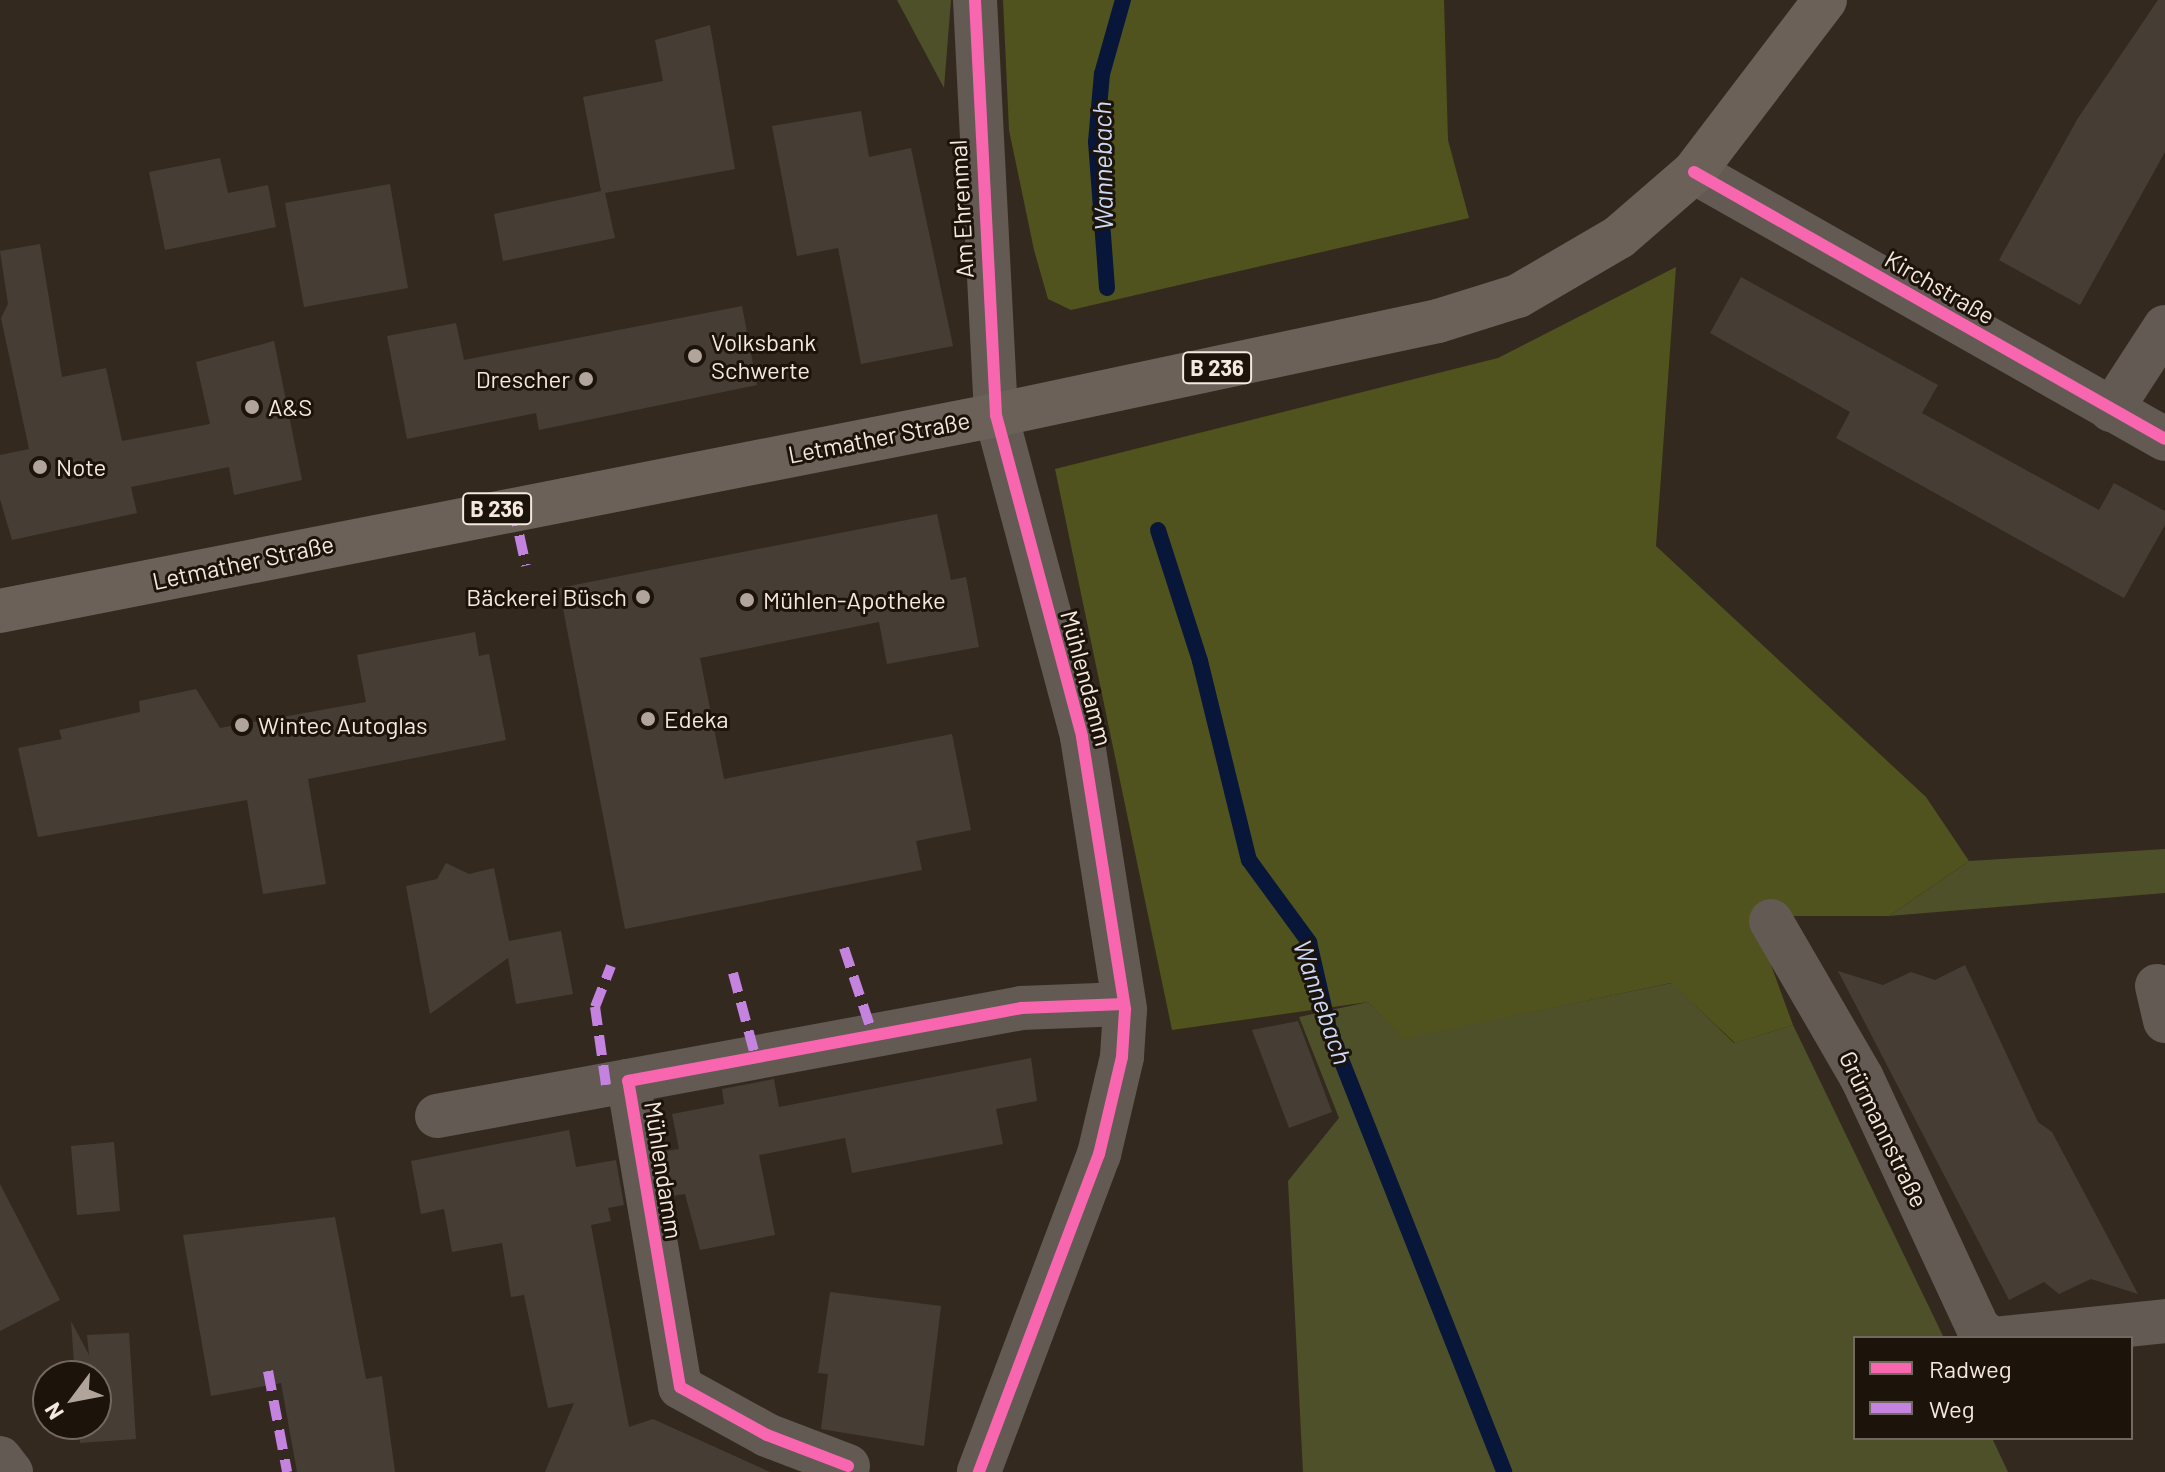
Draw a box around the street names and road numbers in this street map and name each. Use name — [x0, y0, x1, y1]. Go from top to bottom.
street label: Am Ehrenmal — [943, 139, 979, 279]
street label: Kirchstraße — [1880, 244, 2000, 330]
road number: B 236 — [1181, 350, 1253, 386]
street label: Letmather Straße — [786, 405, 972, 469]
road number: B 236 — [461, 491, 533, 527]
street label: Letmather Straße — [150, 529, 336, 595]
street label: Mühlendamm — [1055, 607, 1119, 749]
street label: Grürmannstraße — [1834, 1046, 1934, 1212]
street label: Mühlendamm — [639, 1099, 689, 1241]

